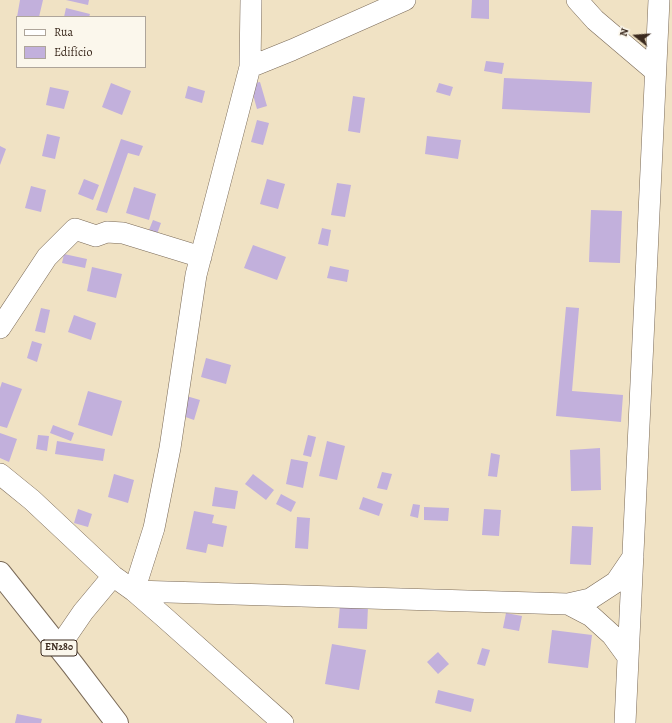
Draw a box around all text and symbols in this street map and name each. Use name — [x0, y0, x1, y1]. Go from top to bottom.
legend — [16, 16, 146, 68]
north arrow — [616, 16, 656, 56]
text: Rua — [54, 24, 73, 40]
text: N — [616, 26, 632, 38]
text: Edifício — [54, 44, 92, 60]
road number: EN280 — [41, 640, 77, 656]

